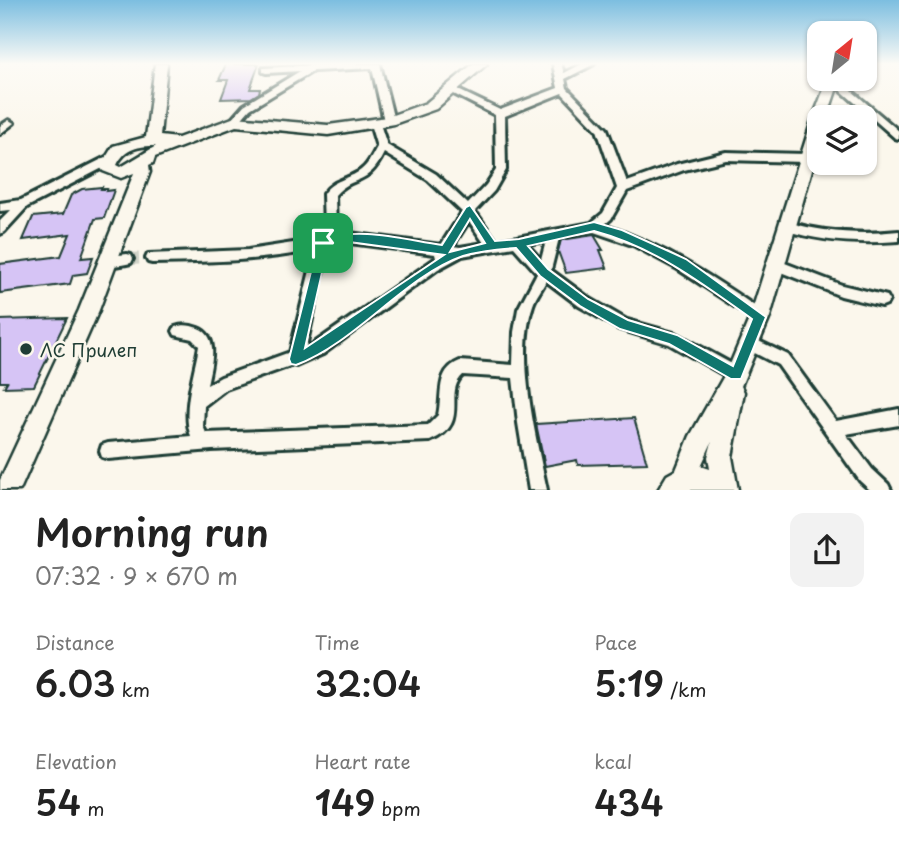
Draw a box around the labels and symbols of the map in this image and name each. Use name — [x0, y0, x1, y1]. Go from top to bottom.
north arrow — [807, 21, 877, 91]
pin — [293, 213, 353, 273]
place label: ЛС Прилеп — [40, 336, 138, 363]
marker: ЛС Прилеп — [18, 341, 34, 357]

